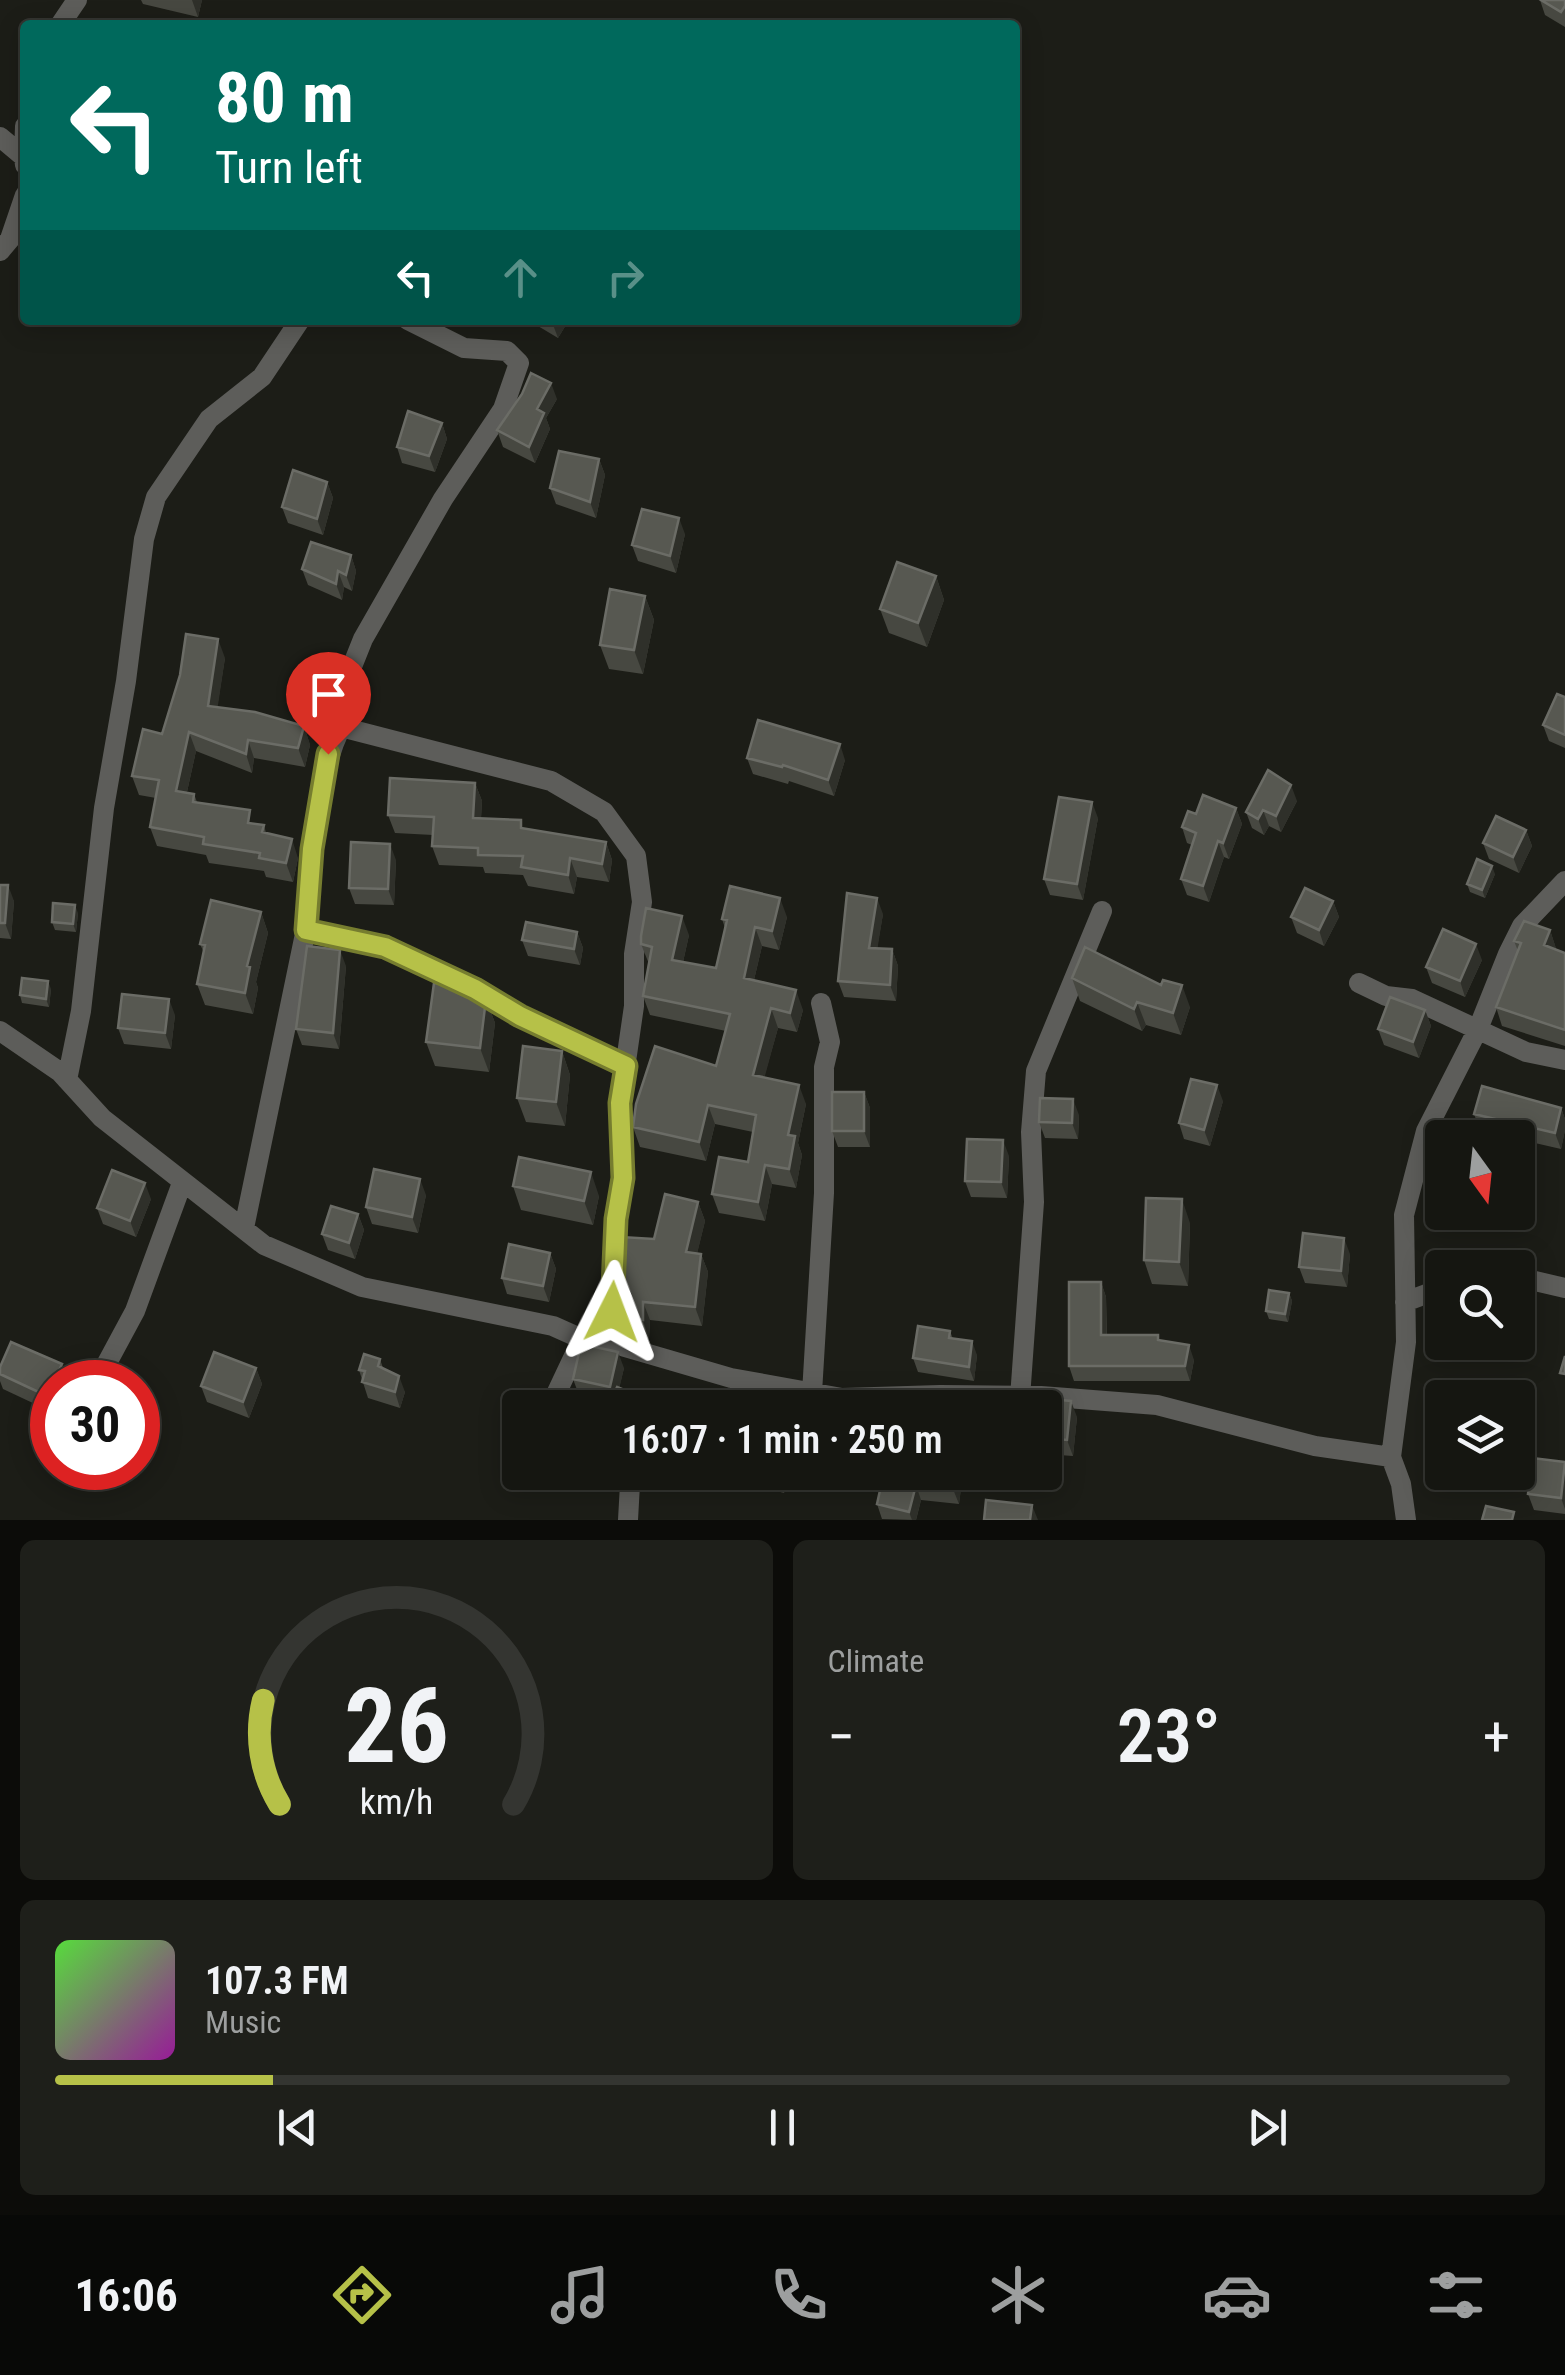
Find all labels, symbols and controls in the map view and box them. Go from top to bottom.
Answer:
text: 80 m [215,57,354,139]
icon: left [50,60,180,190]
text: Turn left [215,141,363,194]
icon: left [388,250,443,305]
icon: ahead [493,250,548,305]
icon: right [598,250,653,305]
pin [286,652,371,755]
icon: arrive [301,667,356,722]
north arrow [1425,1120,1535,1230]
map controls [1425,1120,1535,1490]
button: search [1425,1250,1535,1360]
position arrow [560,1260,664,1364]
speed limit sign: 30 [30,1360,160,1490]
button: layers [1425,1380,1535,1490]
text: 16:07 · 1 min · 250 m [622,1418,942,1462]
text: Climate [828,1642,924,1680]
text: 26 [344,1666,449,1787]
text: 23° [1117,1692,1221,1780]
text: − [828,1705,855,1769]
text: + [1483,1705,1510,1769]
text: km/h [359,1781,433,1823]
text: 107.3 FM [205,1959,349,2003]
text: Music [205,2003,281,2041]
icon: previous [270,2100,325,2155]
icon: pause [755,2100,810,2155]
icon: next [1240,2100,1295,2155]
icon: directions [327,2260,397,2330]
icon: music [545,2260,615,2330]
icon: phone [764,2260,834,2330]
icon: climate [983,2260,1053,2330]
icon: car [1202,2260,1272,2330]
icon: filters [1421,2260,1491,2330]
text: 16:06 [74,2269,178,2322]

